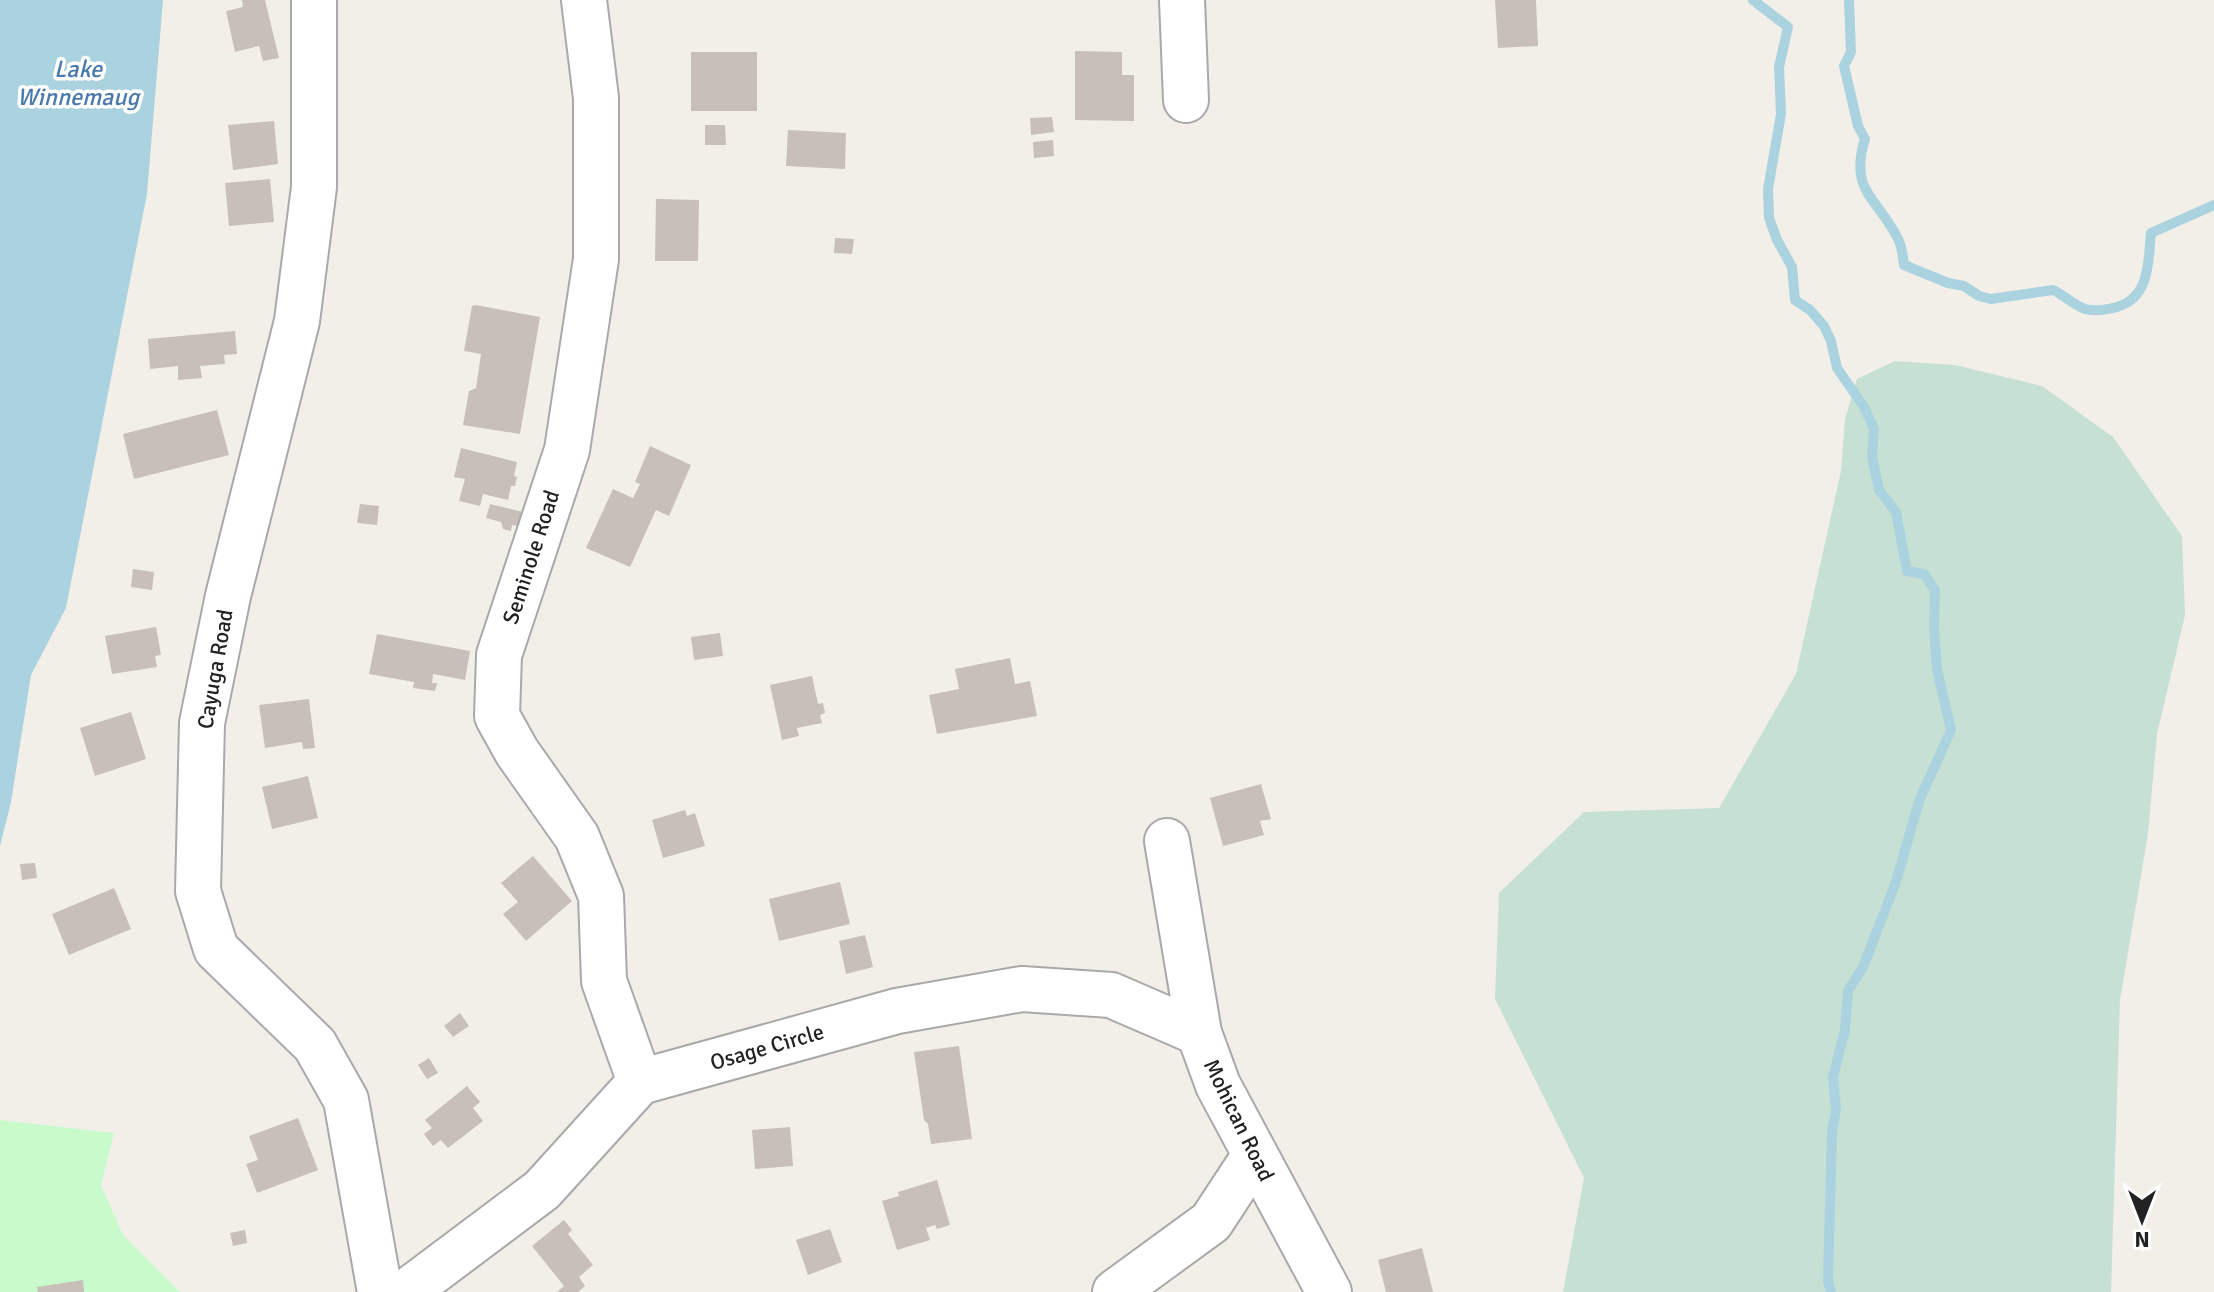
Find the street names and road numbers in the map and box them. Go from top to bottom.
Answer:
street label: Seminole Road [497,487,565,627]
street label: Cayuga Road [191,607,239,731]
street label: Osage Circle [707,1018,827,1076]
street label: Mohican Road [1198,1054,1280,1186]

